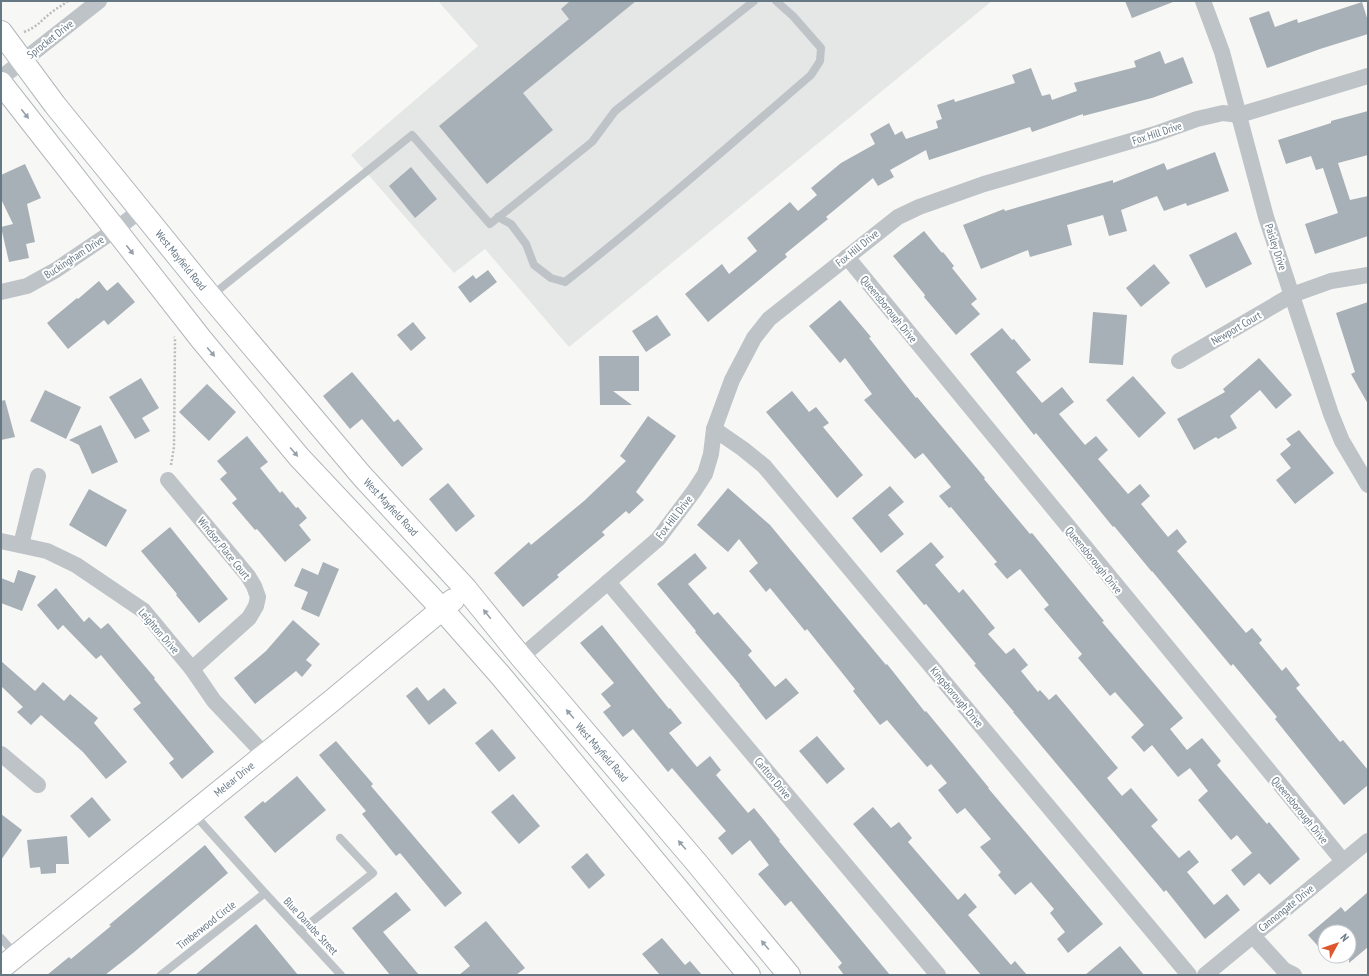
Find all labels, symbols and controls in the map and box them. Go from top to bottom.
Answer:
street label: Sprocket Drive [24,16,76,62]
one-way arrow [21,109,29,119]
street label: Fox Hill Drive [1130,118,1184,148]
street label: Paisley Drive [1262,222,1290,273]
street label: Fox Hill Drive [833,226,882,270]
street label: West Mayfield Road [152,227,210,293]
street label: Buckingham Drive [41,232,107,282]
one-way arrow [126,244,135,255]
street label: Queensborough Drive [858,273,921,346]
street label: Newport Court [1208,308,1264,348]
one-way arrow [207,346,216,357]
one-way arrow [290,446,299,457]
street label: West Mayfield Road [361,475,421,539]
street label: Fox Hill Drive [653,492,696,542]
street label: Windsor Place Court [195,514,253,582]
street label: Queensborough Drive [1063,524,1126,597]
street label: Leighton Drive [136,605,183,657]
one-way arrow [482,609,491,620]
street label: Kingsborough Drive [928,664,987,731]
one-way arrow [565,709,574,719]
street label: West Mayfield Road [572,720,632,785]
street label: Carlton Drive [752,754,795,802]
street label: Melear Drive [211,758,258,800]
street label: Queensborough Drive [1269,774,1332,847]
one-way arrow [677,840,686,850]
street label: Cannongate Drive [1255,881,1317,935]
street label: Blue Danube Street [281,894,341,958]
street label: Timberwood Circle [174,897,239,952]
north arrow [1317,924,1357,964]
text: N [1337,931,1352,944]
one-way arrow [760,940,769,950]

